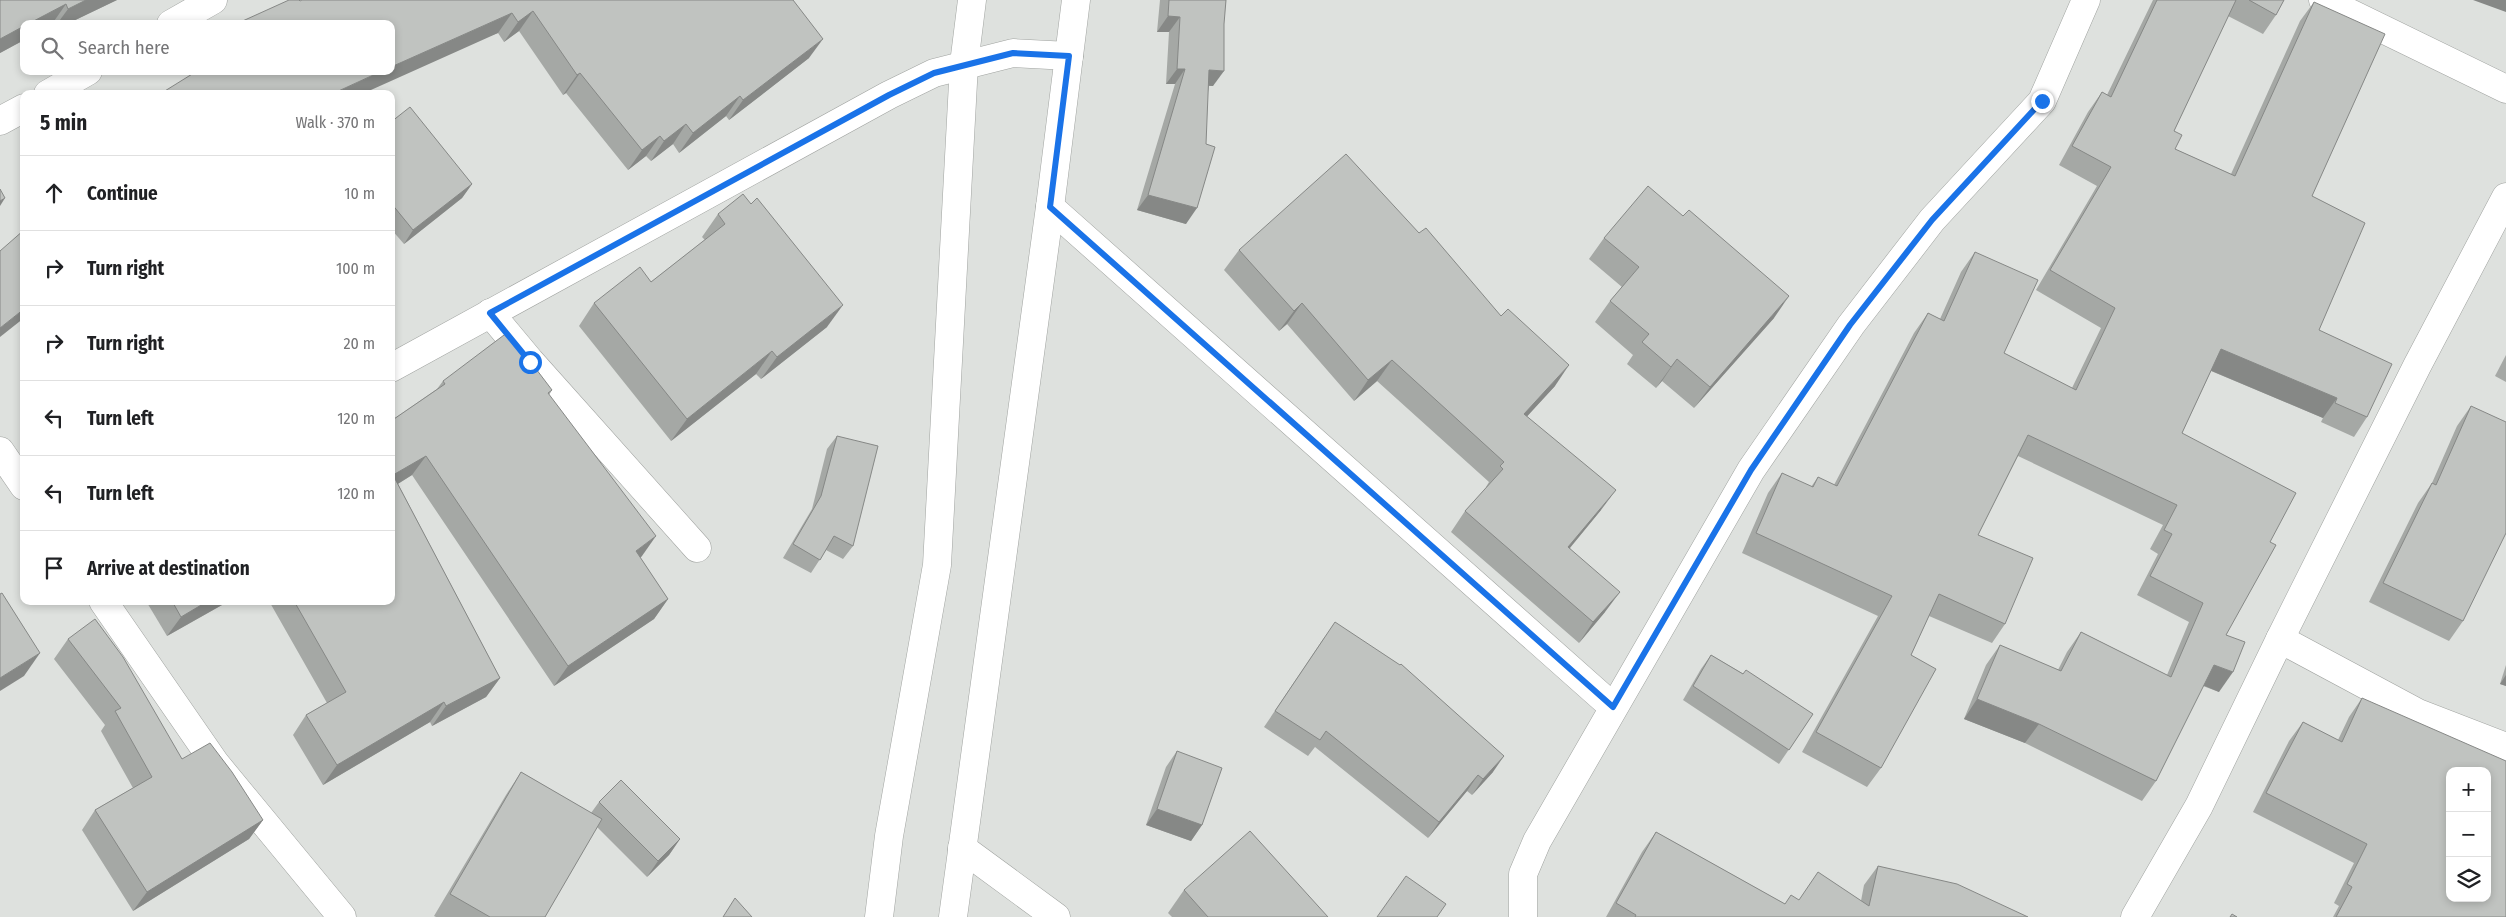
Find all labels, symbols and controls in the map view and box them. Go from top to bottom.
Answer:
search box [20,20,395,75]
icon: search [38,34,66,62]
text: Search here [78,36,170,59]
route end [2031,90,2054,113]
text: 5 min [40,110,87,136]
text: Walk · 370 m [295,113,375,132]
icon: ahead [40,179,68,207]
text: Continue [87,182,158,205]
text: 10 m [344,184,375,203]
icon: right [40,254,68,282]
text: Turn right [87,257,164,280]
text: 100 m [336,259,375,278]
icon: right [40,329,68,357]
text: Turn right [87,332,164,355]
text: 20 m [344,334,375,353]
route start [519,351,542,374]
icon: left [40,404,68,432]
text: Turn left [87,407,154,430]
text: 120 m [337,409,375,428]
icon: left [40,479,68,507]
text: Turn left [87,482,154,505]
text: 120 m [337,484,375,503]
icon: arrive [40,554,68,582]
text: Arrive at destination [87,557,250,580]
map controls [2446,767,2491,902]
button: + [2446,767,2491,812]
button: − [2446,812,2491,857]
button: layers [2446,857,2491,902]

